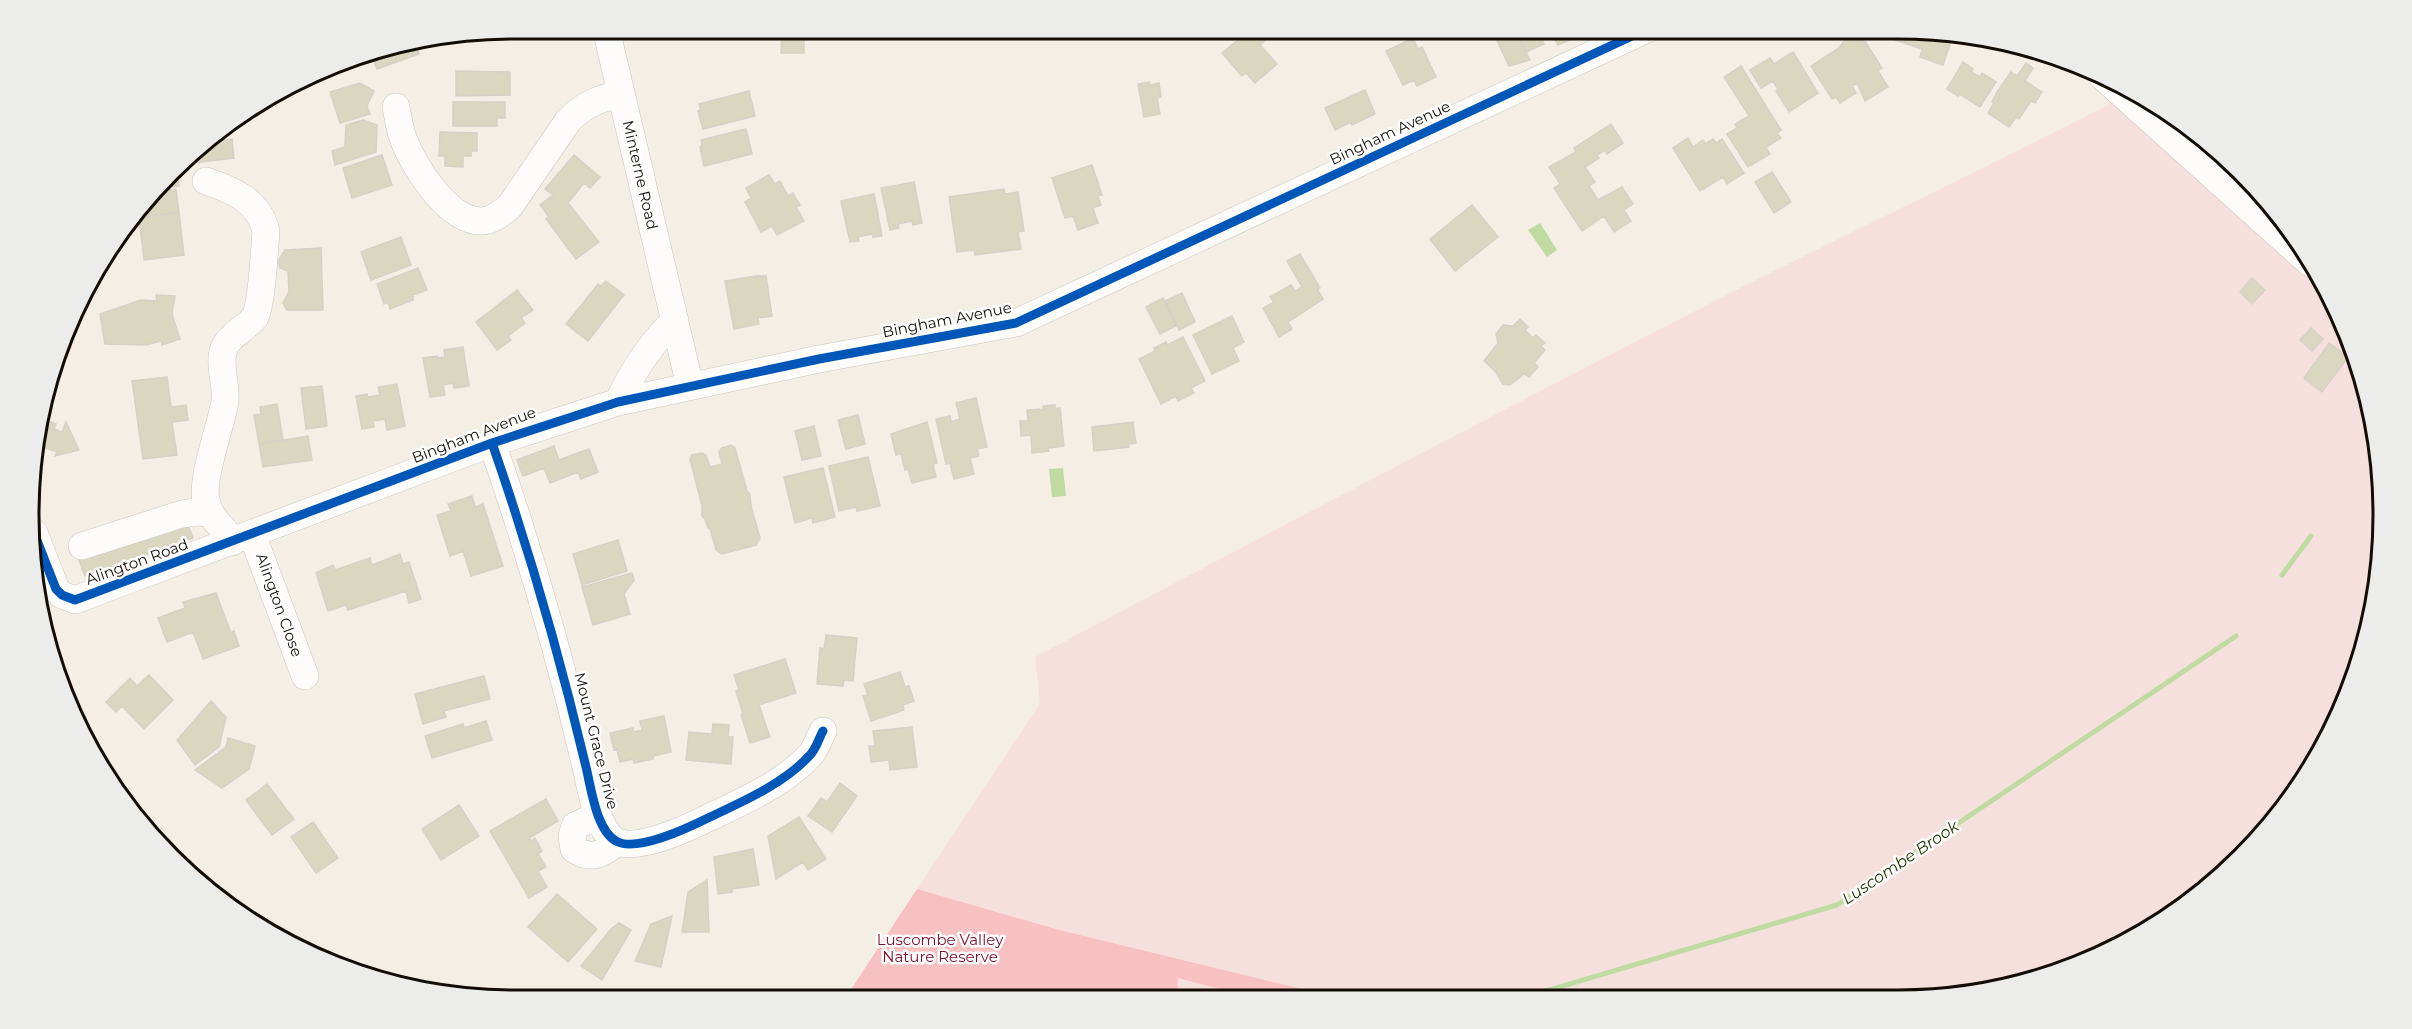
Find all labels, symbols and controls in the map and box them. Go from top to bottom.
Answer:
street label: Bingham Avenue [1326,96,1453,169]
street label: Minterne Road [619,118,662,231]
street label: Bingham Avenue [881,298,1013,341]
street label: Bingham Avenue [409,402,538,467]
street label: Alington Road [83,534,191,589]
street label: Alington Close [252,550,307,659]
street label: Mount Grace Drive [570,670,623,811]
water label: Luscombe Brook [1838,816,1963,908]
park label: Luscombe Valley Nature Reserve [877,930,1004,966]

